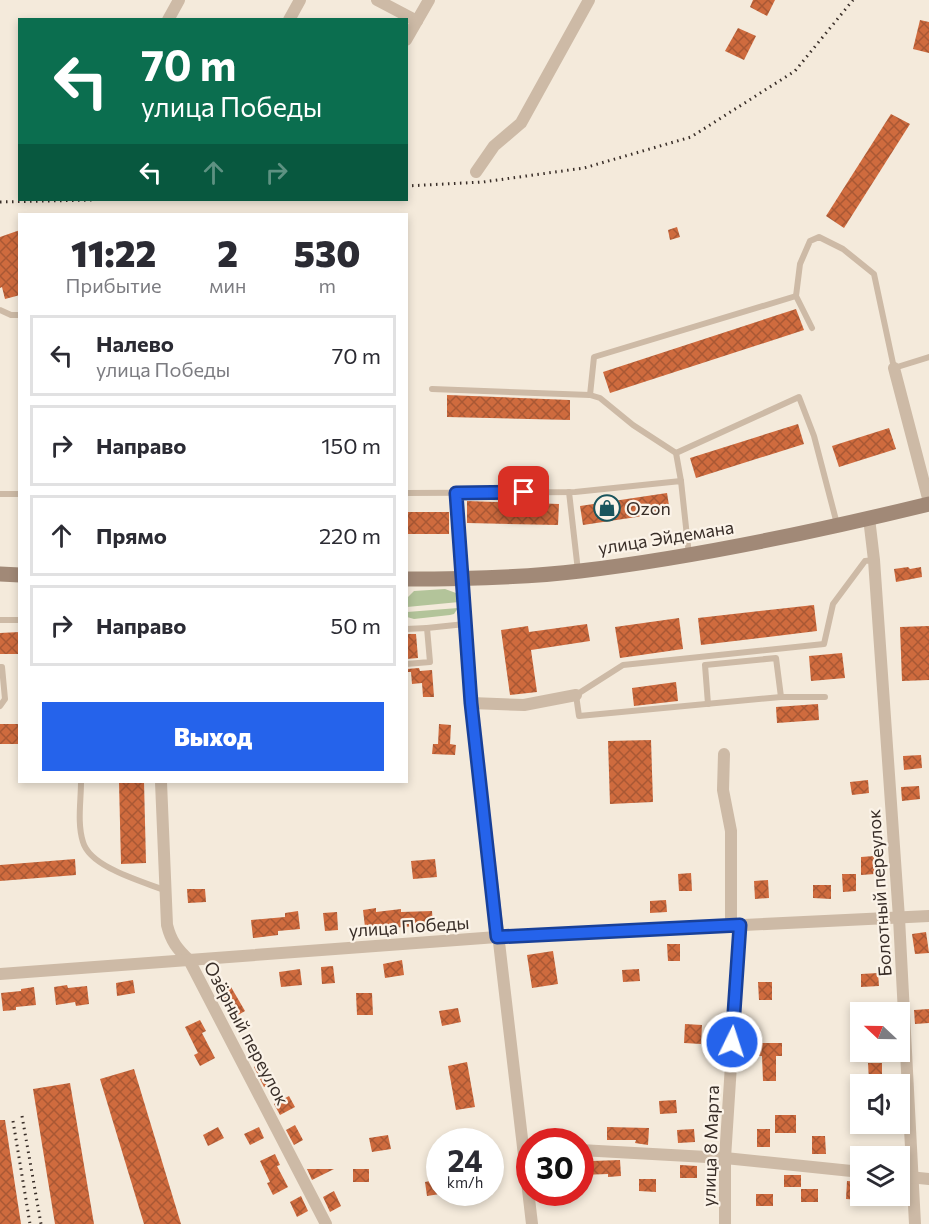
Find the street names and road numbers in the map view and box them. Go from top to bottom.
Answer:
street label: улица Эйдемана [597,515,735,559]
street label: Болотный переулок [862,808,896,977]
street label: улица Победы [348,911,470,941]
street label: Озёрный переулок [200,957,294,1109]
street label: улица 8 Марта [697,1085,723,1207]

